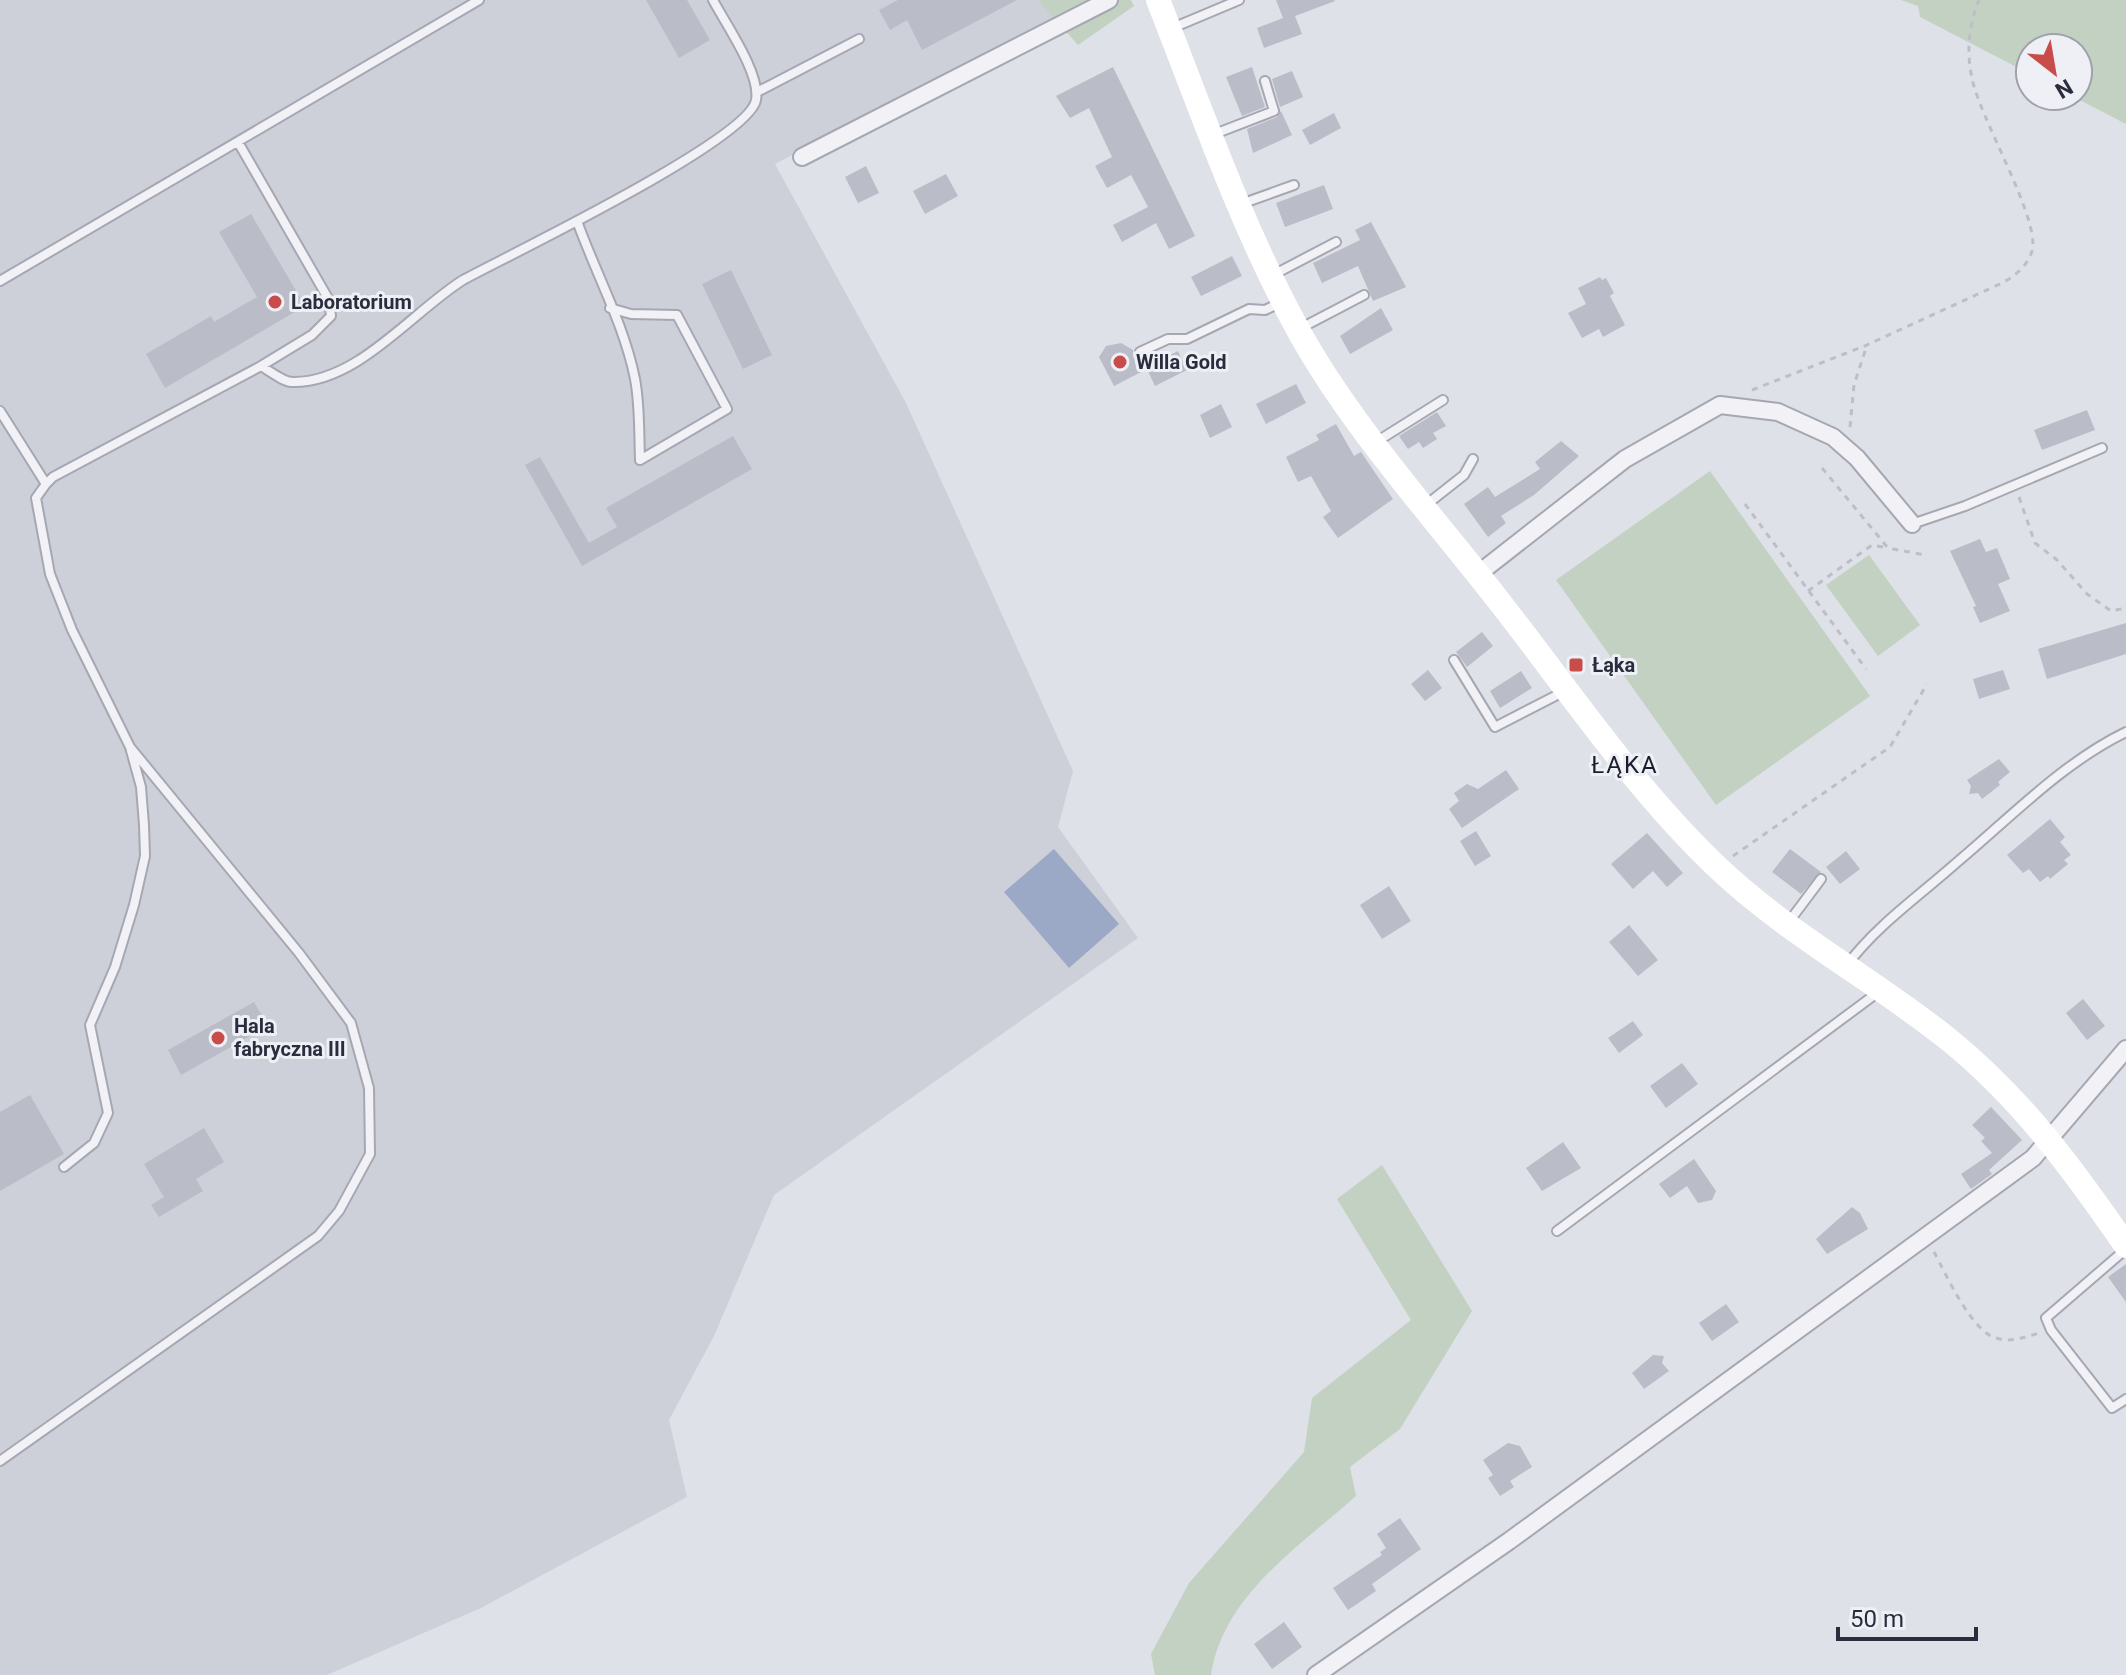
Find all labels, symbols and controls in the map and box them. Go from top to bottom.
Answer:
north arrow [2014,32,2094,112]
text: N [2051,74,2077,103]
place label: Laboratorium [291,290,412,314]
marker: Laboratorium [266,293,284,311]
place label: Willa Gold [1136,350,1227,374]
marker: Willa Gold [1111,353,1129,371]
place label: Łąka [1592,653,1636,677]
marker: Łąka [1567,656,1585,674]
district label: ŁĄKA [1591,751,1659,779]
place label: Hala fabryczna III [234,1014,346,1061]
marker: Hala fabryczna III [209,1029,227,1047]
scale bar [1838,1591,1976,1641]
text: 50 m [1850,1605,1904,1633]

